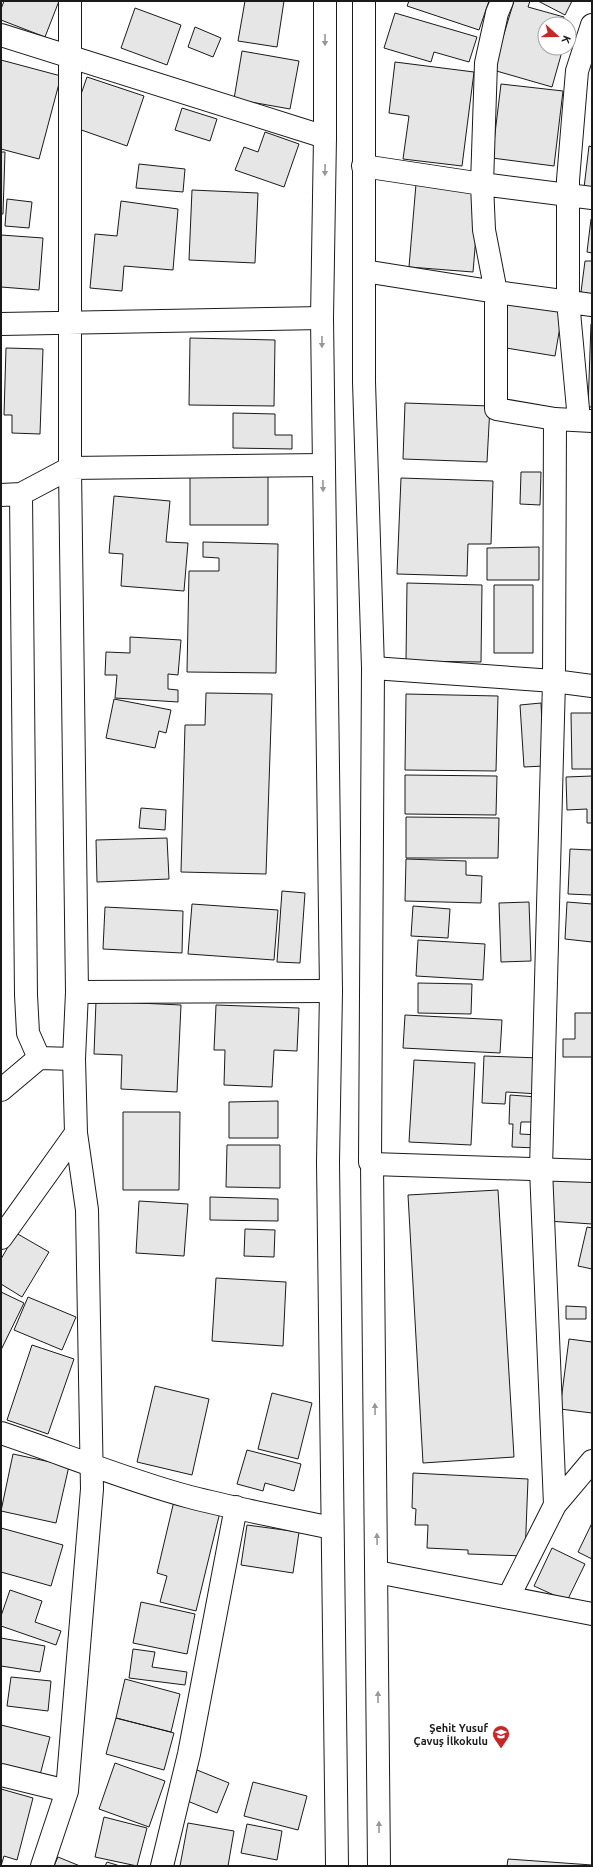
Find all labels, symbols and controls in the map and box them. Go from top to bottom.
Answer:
north arrow [537,16,577,56]
one-way arrow [322,34,328,47]
text: K [559,34,573,46]
one-way arrow [321,164,328,176]
one-way arrow [319,336,325,349]
one-way arrow [320,480,326,493]
one-way arrow [372,1402,378,1415]
one-way arrow [374,1532,380,1545]
one-way arrow [375,1690,381,1703]
place label: Şehit Yusuf Çavuş İlkokulu [414,1722,488,1747]
school or university icon: Şehit Yusuf Çavuş İlkokulu [491,1724,511,1749]
one-way arrow [376,1820,382,1833]

